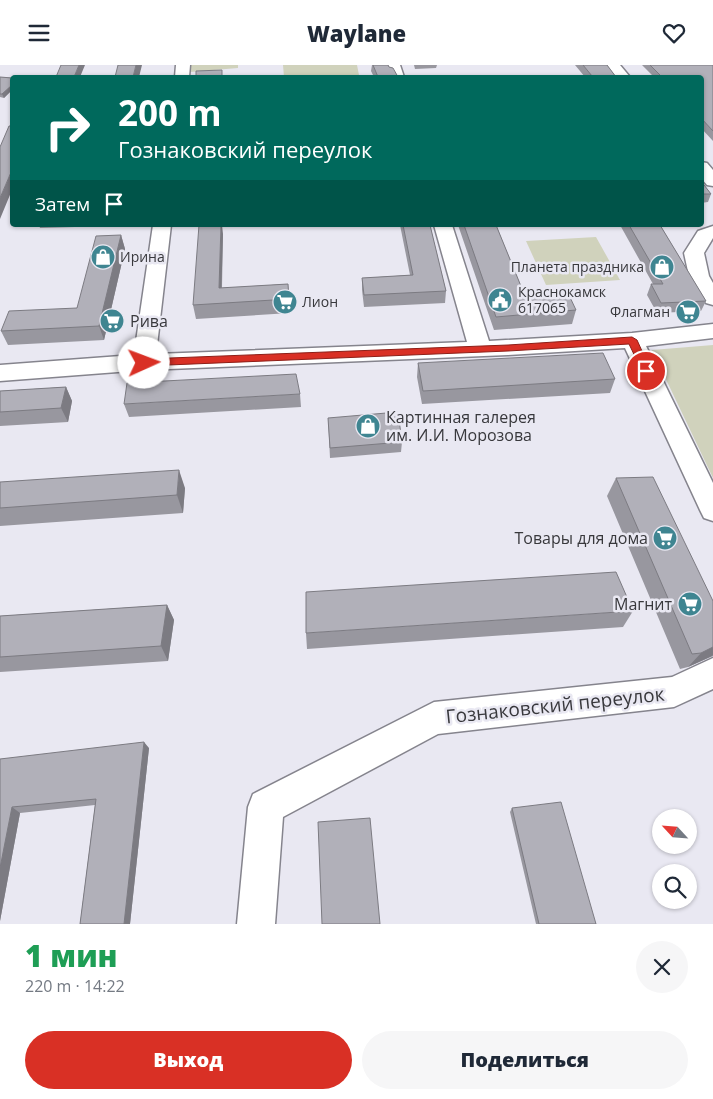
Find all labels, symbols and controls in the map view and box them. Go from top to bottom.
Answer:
text: Waylane [307,18,406,48]
icon: menu [25,19,53,47]
icon: heart [660,19,688,47]
text: 200 m [118,89,222,136]
icon: right [35,95,100,160]
text: Гознаковский переулок [118,134,372,164]
icon: arrive [100,190,128,218]
text: Затем [35,191,90,217]
shop icon: Ирина [90,244,116,270]
place label: Ирина [120,247,165,266]
shop icon: Планета праздника [649,254,675,280]
place label: Планета праздника [511,257,644,276]
place label: Краснокамск 617065 [518,282,607,317]
public building icon: Краснокамск 617065 [487,287,513,313]
supermarket icon: Лион [272,289,298,315]
place label: Лион [302,292,338,311]
supermarket icon: Флагман [675,299,701,325]
place label: Флагман [610,302,670,321]
supermarket icon: Рива [99,308,125,334]
place label: Рива [130,310,168,332]
position arrow [117,336,169,388]
pin [625,350,667,392]
icon: arrive [632,357,660,385]
place label: Картинная галерея им. И.И. Морозова [386,406,536,446]
shop icon: Картинная галерея им. И.И. Морозова [355,413,381,439]
supermarket icon: Товары для дома [652,525,678,551]
place label: Товары для дома [514,527,648,549]
supermarket icon: Магнит [677,591,703,617]
place label: Магнит [614,593,672,615]
street label: Гознаковский переулок [444,681,666,729]
north arrow [652,809,698,854]
map controls [652,809,697,909]
button: search [652,864,697,909]
text: 1 мин [25,935,118,976]
button: close [636,941,688,993]
text: 220 m · 14:22 [25,975,125,997]
button: Выход [25,1031,352,1089]
button: Поделиться [362,1031,688,1089]

